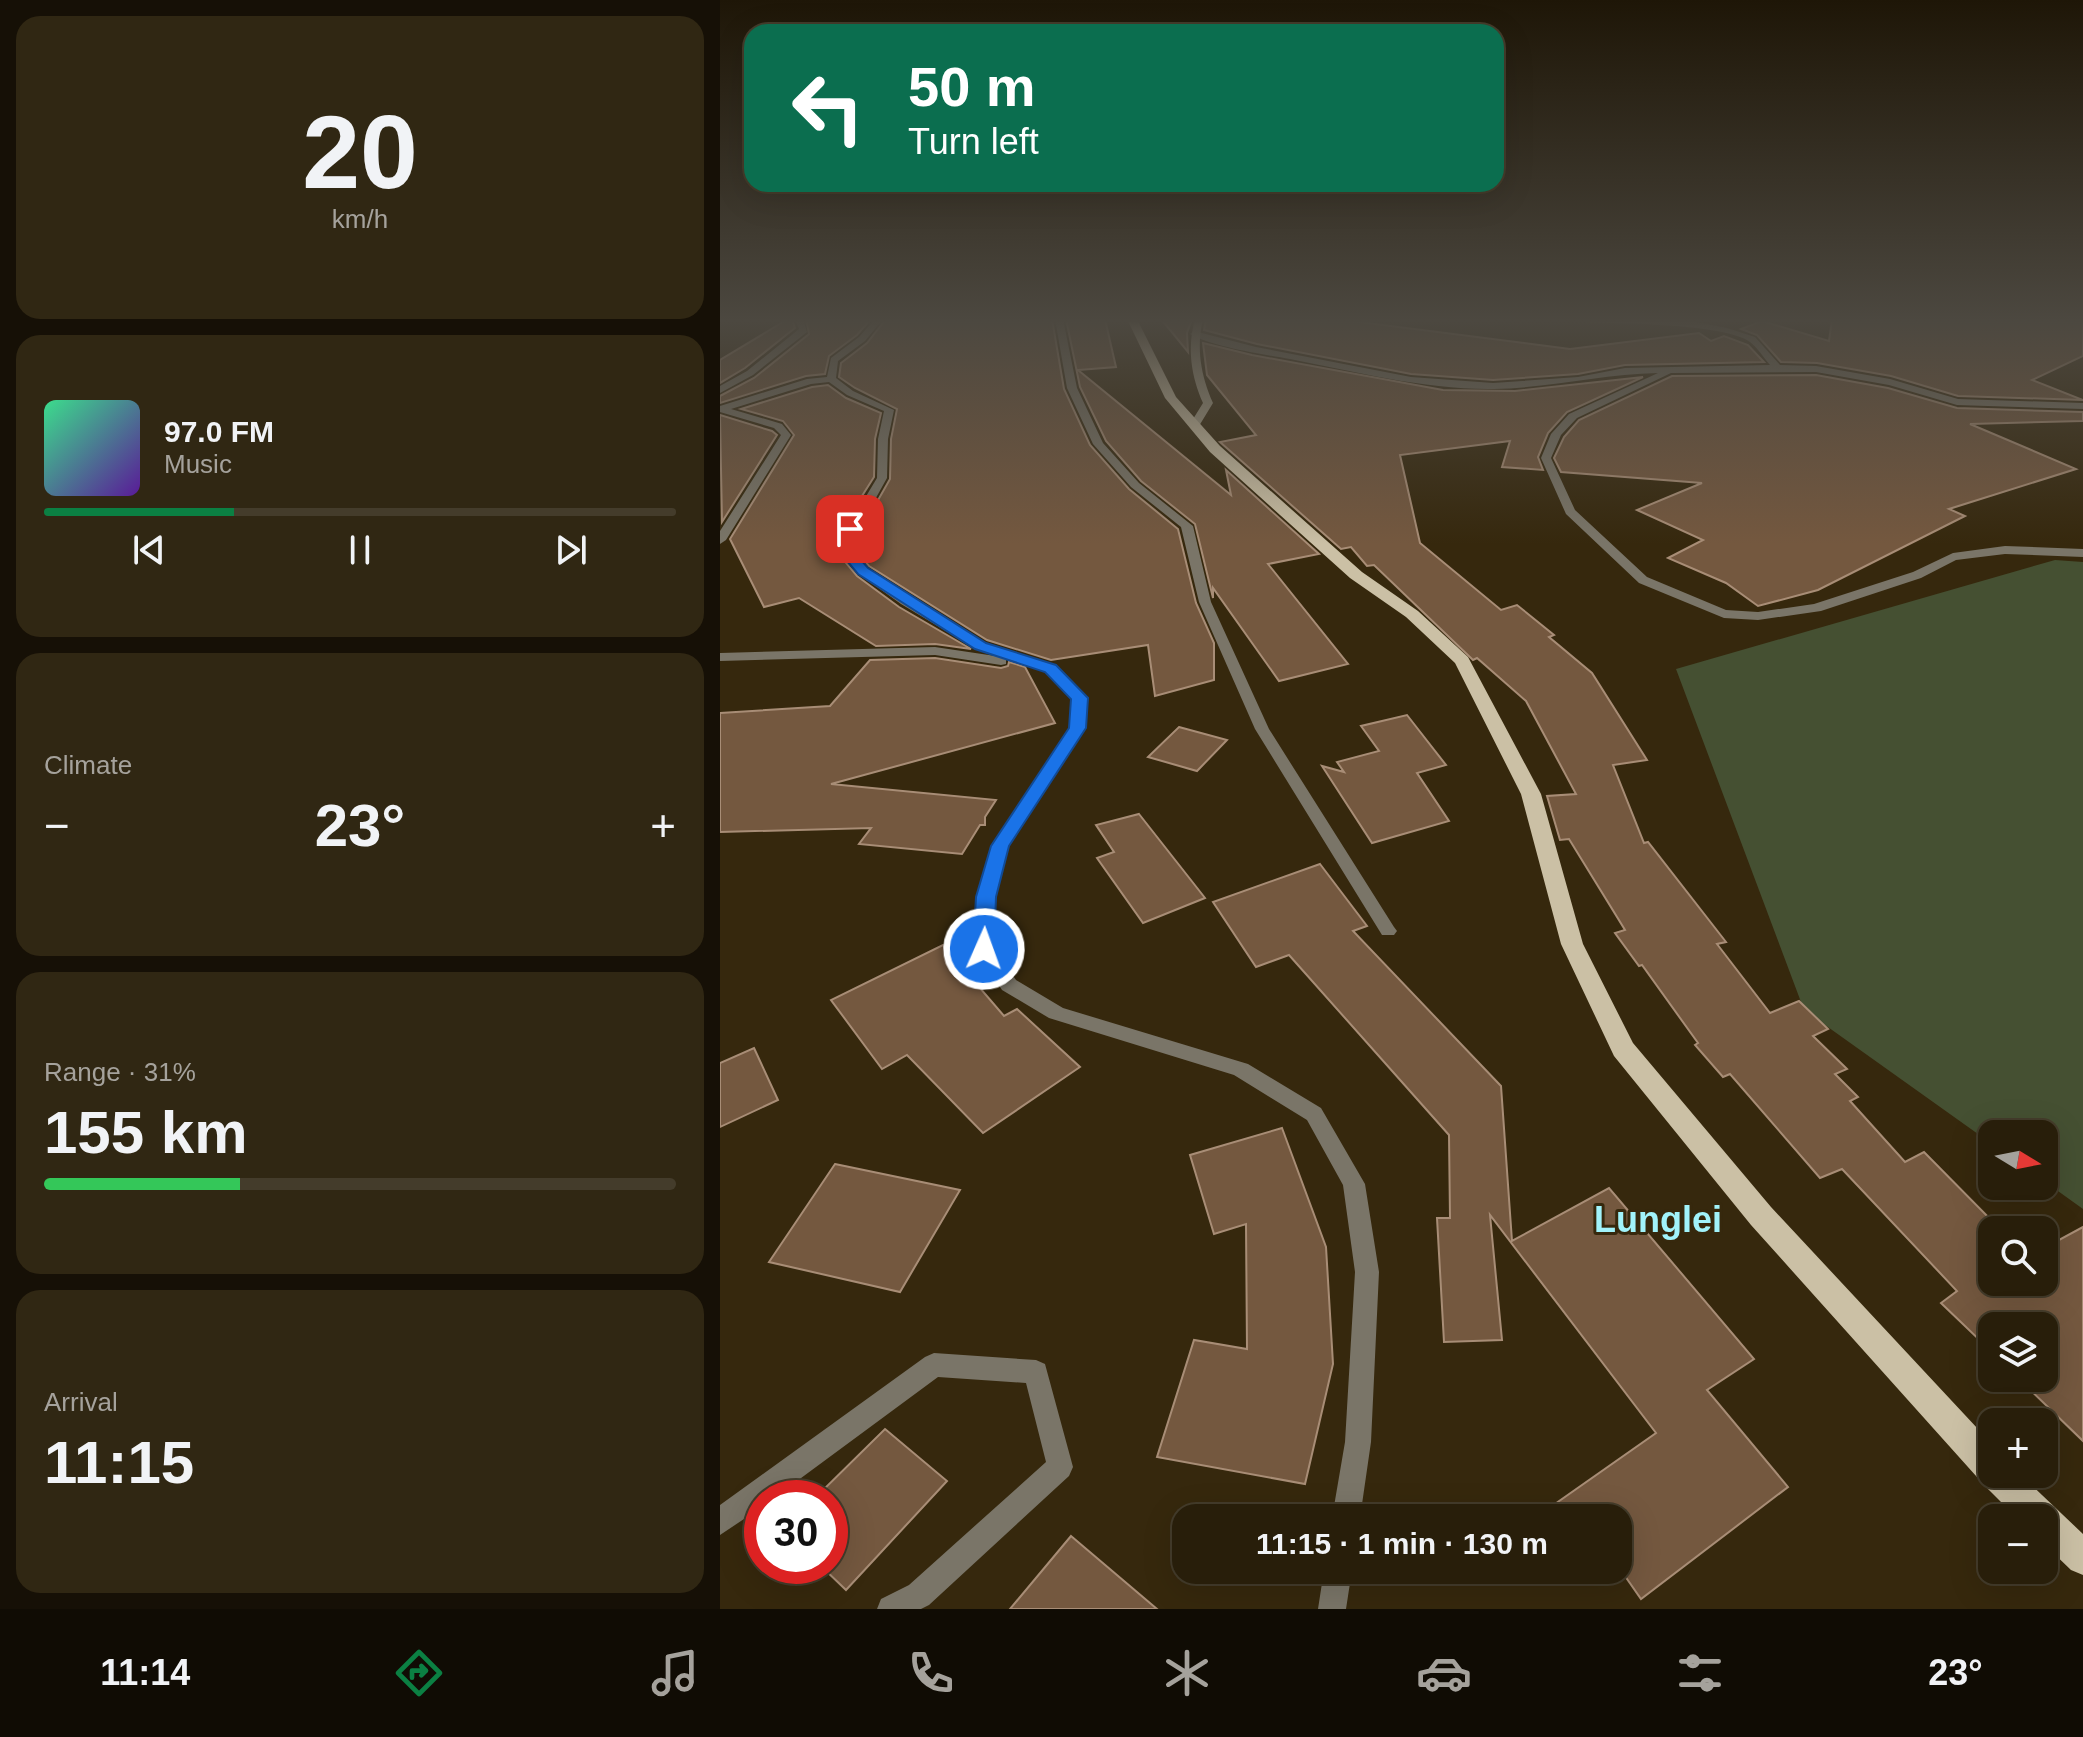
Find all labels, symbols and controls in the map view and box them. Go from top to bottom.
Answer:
text: 50 m [908,55,1036,118]
icon: left [776,56,880,160]
text: 20 [302,94,418,210]
text: Turn left [908,121,1039,162]
text: km/h [332,204,388,234]
text: 97.0 FM [164,415,274,448]
text: Music [164,449,232,479]
pin [816,495,884,563]
icon: arrive [828,507,872,551]
icon: previous [127,528,171,572]
icon: pause [338,528,382,572]
icon: next [549,528,593,572]
text: Climate [44,750,132,780]
text: 23° [315,792,405,859]
text: − [44,801,70,850]
text: + [650,801,676,850]
position arrow [942,907,1026,991]
text: Range · 31% [44,1057,196,1087]
text: 155 km [44,1099,248,1166]
north arrow [1978,1120,2058,1200]
map controls [1978,1120,2058,1584]
district label: Lunglei [1594,1199,1722,1240]
button: search [1978,1216,2058,1296]
button: layers [1978,1312,2058,1392]
text: Arrival [44,1387,118,1417]
button: + [1978,1408,2058,1488]
text: 11:15 [44,1429,194,1496]
speed limit sign: 30 [744,1480,848,1584]
button: − [1978,1504,2058,1584]
text: 11:15 · 1 min · 130 m [1256,1527,1548,1560]
icon: directions [391,1645,447,1701]
icon: music [647,1645,703,1701]
icon: phone [903,1645,959,1701]
icon: climate [1159,1645,1215,1701]
icon: car [1416,1645,1472,1701]
icon: filters [1672,1645,1728,1701]
text: 11:14 [100,1652,190,1693]
text: 23° [1928,1652,1983,1693]

